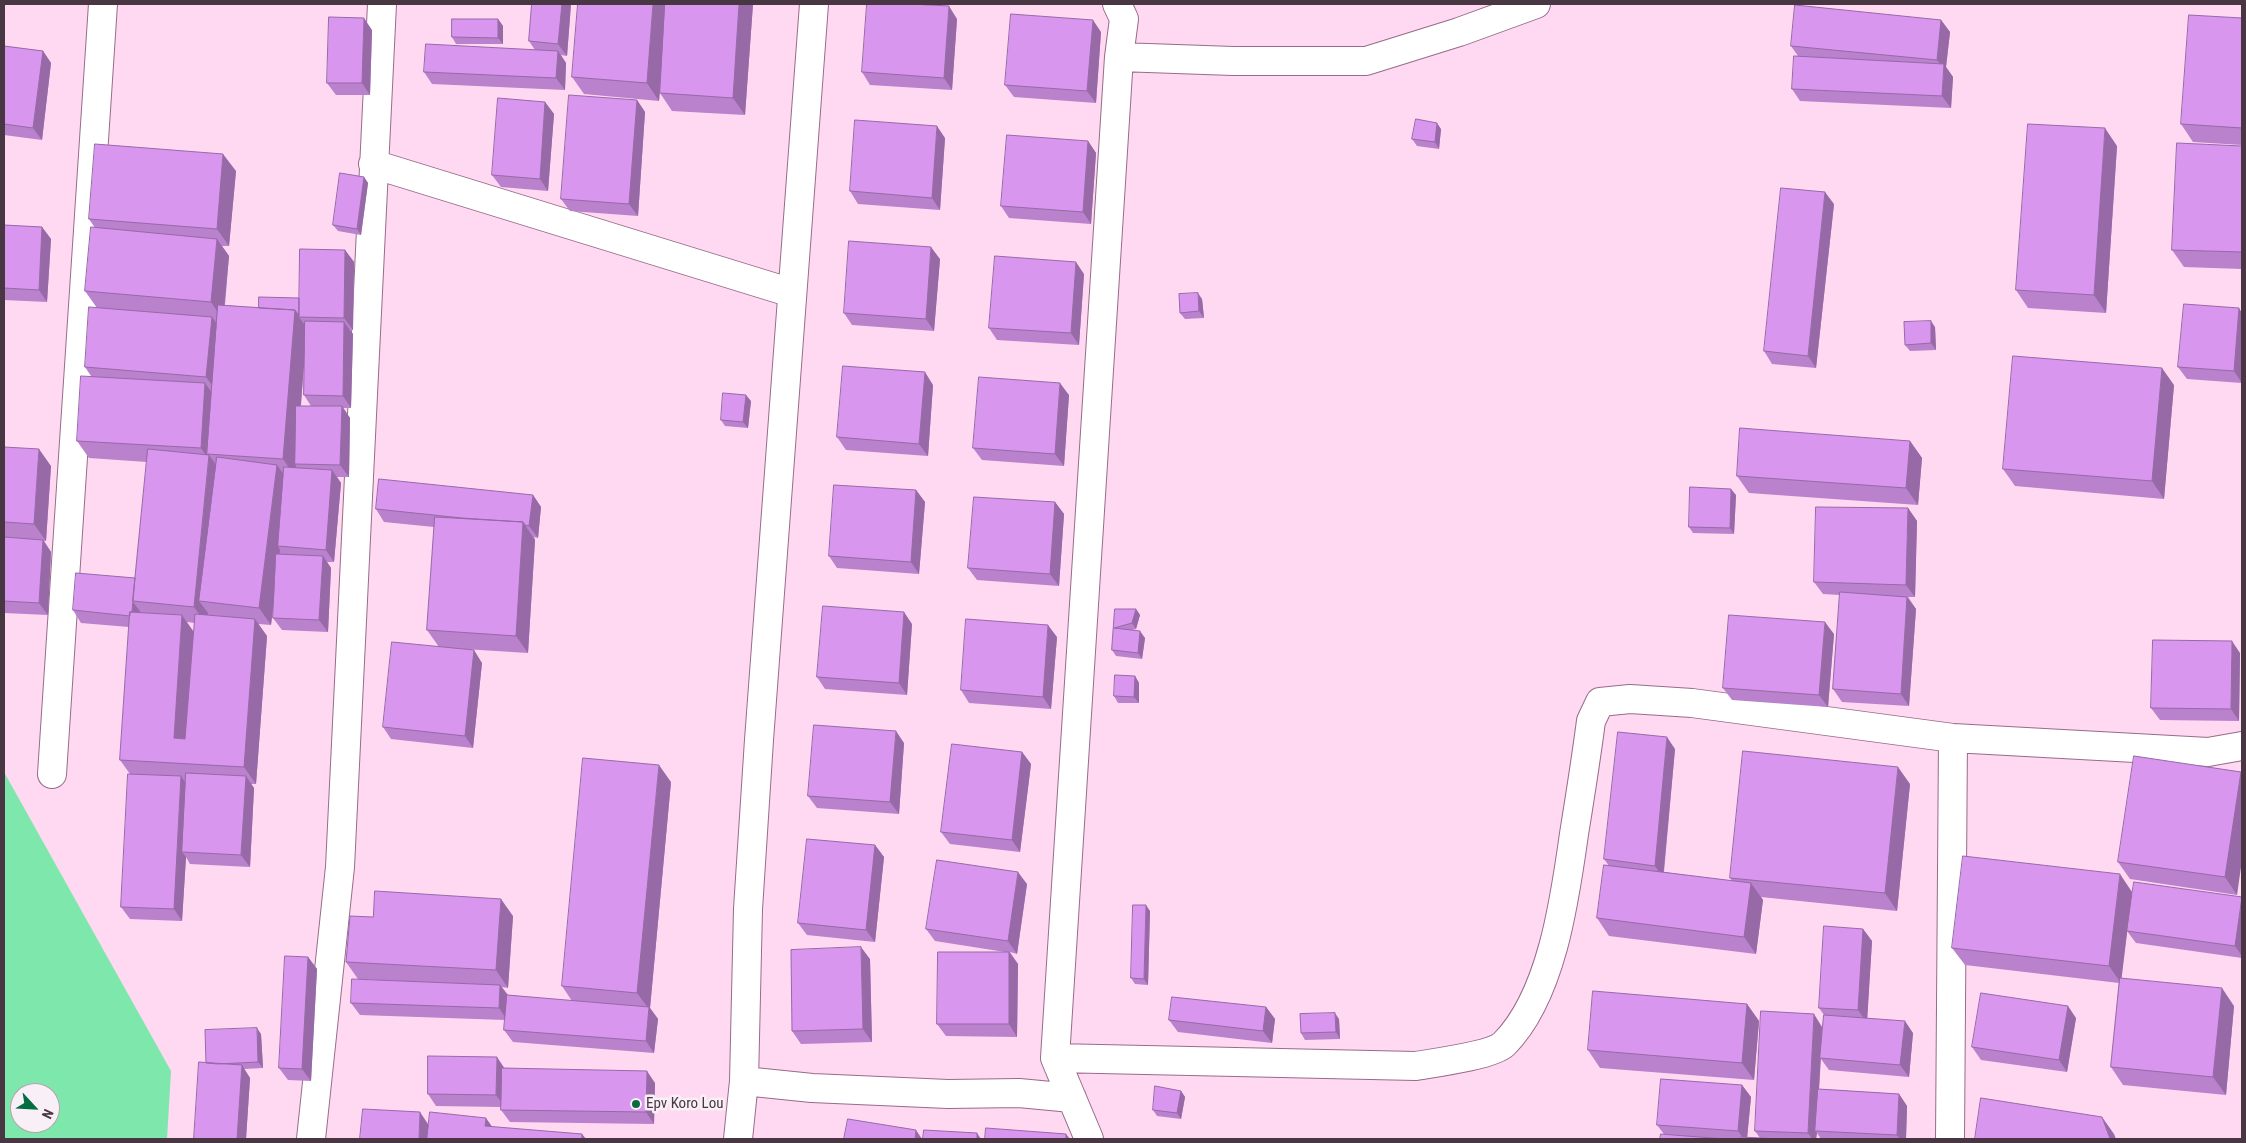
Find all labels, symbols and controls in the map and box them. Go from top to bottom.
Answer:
north arrow [10,1083,60,1133]
place label: Epv Koro Lou [646,1095,723,1113]
marker: Epv Koro Lou [630,1098,642,1110]
text: N [39,1107,57,1121]

